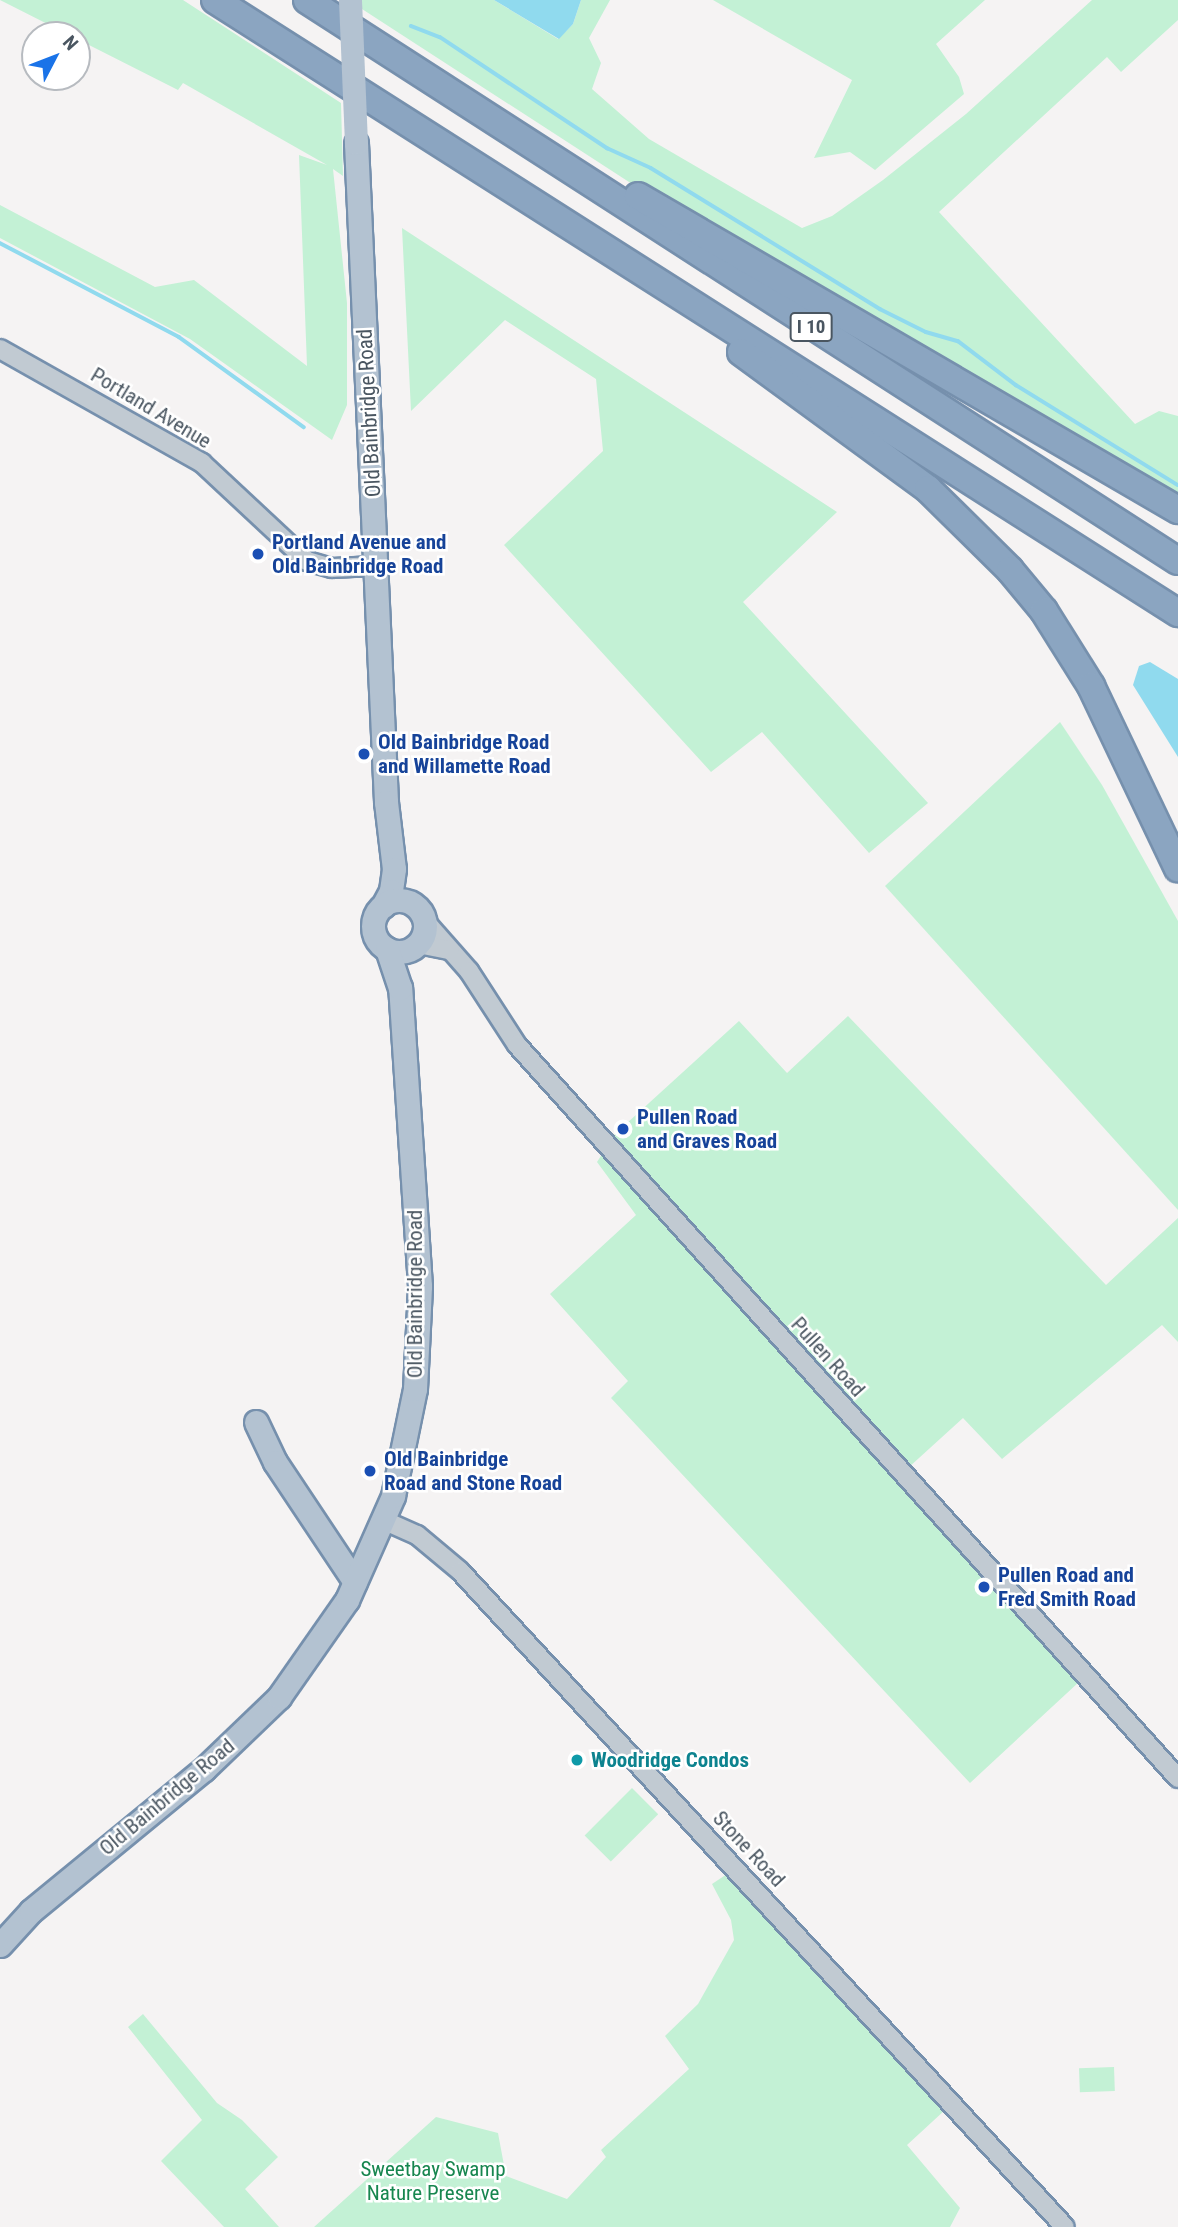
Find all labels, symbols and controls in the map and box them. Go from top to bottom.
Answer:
north arrow [21,21,91,91]
text: N [58,31,83,55]
road number: I 10 [788,312,834,342]
street label: Old Bainbridge Road [352,328,386,498]
street label: Portland Avenue [86,362,216,454]
place label: Portland Avenue and Old Bainbridge Road [272,529,446,579]
marker: Portland Avenue and Old Bainbridge Road [250,546,266,562]
place label: Old Bainbridge Road and Willamette Road [378,729,551,779]
marker: Old Bainbridge Road and Willamette Road [356,746,372,762]
place label: Pullen Road and Graves Road [637,1104,777,1154]
marker: Pullen Road and Graves Road [615,1121,631,1137]
street label: Old Bainbridge Road [402,1210,428,1378]
street label: Pullen Road [786,1312,870,1402]
place label: Old Bainbridge Road and Stone Road [384,1446,562,1496]
marker: Old Bainbridge Road and Stone Road [362,1463,378,1479]
place label: Pullen Road and Fred Smith Road [998,1562,1136,1612]
marker: Pullen Road and Fred Smith Road [976,1579,992,1595]
street label: Old Bainbridge Road [94,1733,240,1861]
place label: Woodridge Condos [591,1747,749,1773]
marker: Woodridge Condos [569,1752,585,1768]
street label: Stone Road [708,1806,790,1892]
park label: Sweetbay Swamp Nature Preserve [360,2156,506,2206]

